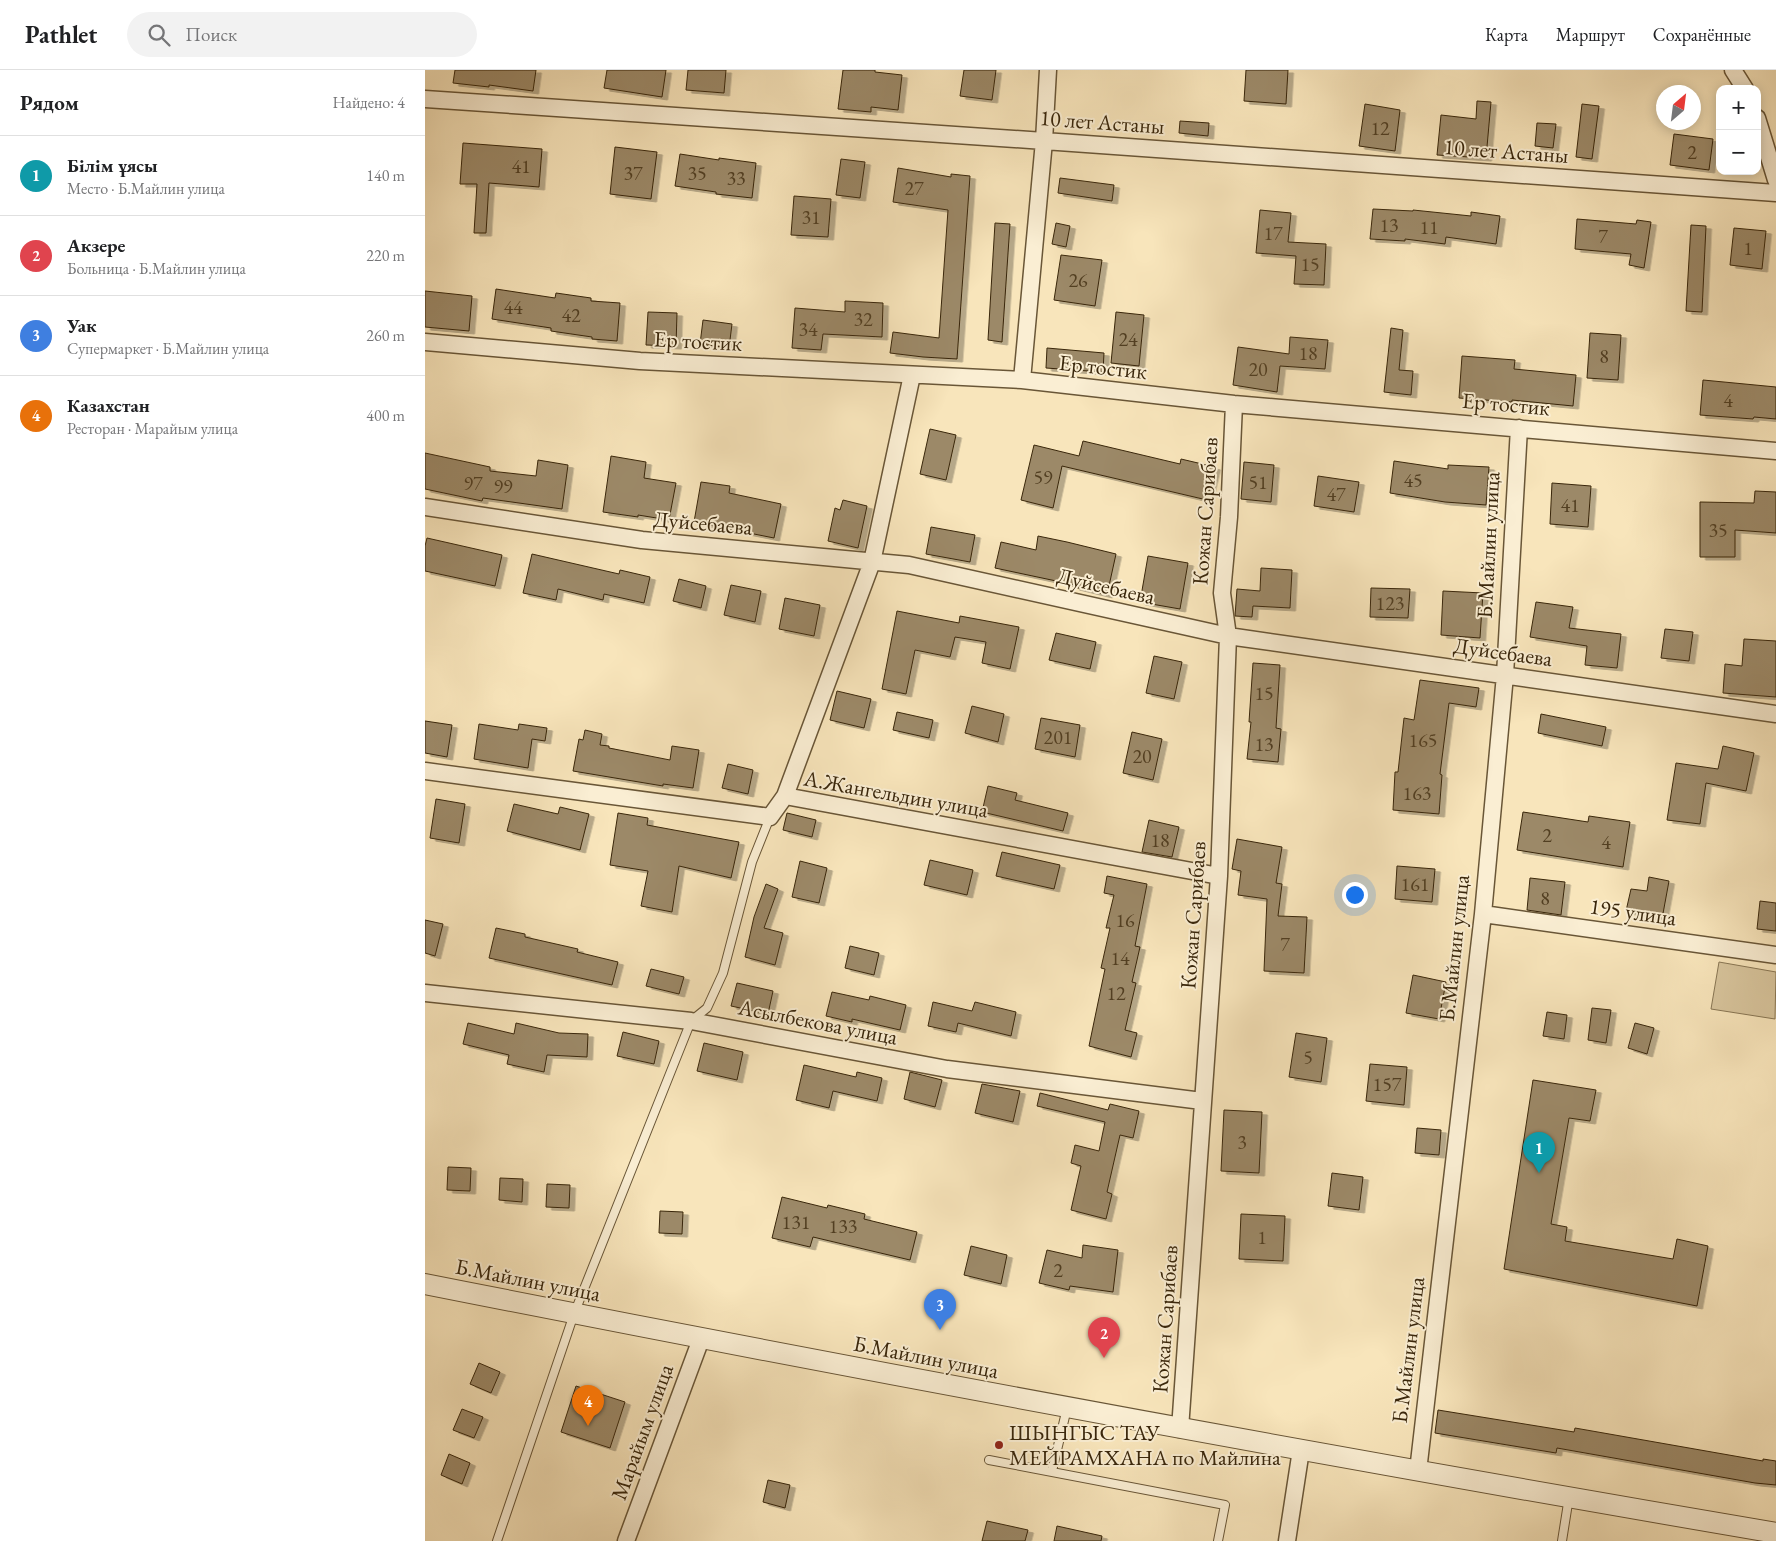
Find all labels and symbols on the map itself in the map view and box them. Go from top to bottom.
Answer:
north arrow [1656,85,1701,130]
street label: 10 лет Астаны [1039,103,1165,141]
house number: 12 [1370,115,1390,141]
street label: 10 лет Астаны [1443,132,1569,170]
house number: 2 [1687,139,1697,165]
house number: 41 [511,153,531,179]
house number: 37 [623,160,643,186]
house number: 35 [687,160,707,186]
house number: 33 [726,165,746,191]
house number: 27 [904,175,924,201]
house number: 31 [801,204,821,230]
house number: 13 [1379,212,1399,238]
house number: 11 [1419,214,1439,240]
house number: 17 [1263,220,1283,246]
house number: 7 [1598,223,1608,249]
house number: 1 [1743,235,1753,261]
house number: 15 [1300,251,1320,277]
house number: 26 [1068,267,1088,293]
house number: 44 [503,294,523,320]
house number: 42 [561,302,581,328]
house number: 32 [853,306,873,332]
house number: 34 [798,316,818,342]
street label: Ер тостик [653,324,743,358]
house number: 24 [1118,326,1138,352]
house number: 18 [1298,340,1318,366]
house number: 8 [1599,343,1609,369]
street label: Ер тостик [1058,348,1149,386]
house number: 20 [1248,356,1268,382]
street label: Ер тостик [1461,386,1552,422]
house number: 4 [1723,387,1733,413]
street label: Кожан Сарибаев [1185,436,1225,586]
house number: 59 [1033,464,1053,490]
house number: 45 [1403,467,1423,493]
house number: 51 [1248,469,1268,495]
house number: 97 [463,470,483,496]
street label: Б.Майлин улица [1470,471,1506,619]
house number: 99 [493,473,513,499]
house number: 47 [1326,481,1346,507]
house number: 41 [1560,492,1580,518]
street label: Дуйсебаева [652,504,754,542]
house number: 35 [1708,517,1728,543]
street label: Дуйсебаева [1054,561,1158,611]
house number: 123 [1376,590,1404,616]
street label: Дуйсебаева [1452,631,1554,673]
house number: 15 [1254,680,1274,706]
house number: 201 [1044,724,1072,750]
house number: 165 [1409,727,1437,753]
house number: 13 [1254,731,1274,757]
house number: 20 [1132,743,1152,769]
street label: А.Жангельдин улица [801,763,991,825]
house number: 163 [1403,780,1431,806]
house number: 2 [1542,822,1552,848]
house number: 18 [1150,827,1170,853]
house number: 4 [1601,829,1611,855]
street label: Кожан Сарибаев [1173,840,1213,990]
house number: 161 [1401,871,1429,897]
street label: Б.Майлин улица [1432,873,1476,1023]
your location [1342,882,1368,908]
house number: 8 [1540,885,1550,911]
street label: 195 улица [1588,892,1679,932]
house number: 16 [1115,907,1135,933]
house number: 7 [1280,931,1290,957]
house number: 14 [1110,945,1130,971]
house number: 12 [1106,980,1126,1006]
street label: Асылбекова улица [735,992,900,1052]
house number: 5 [1303,1044,1313,1070]
house number: 157 [1373,1071,1402,1097]
house number: 3 [1237,1129,1247,1155]
pin: 1 [1523,1132,1555,1173]
house number: 131 [782,1209,810,1235]
house number: 133 [829,1213,857,1239]
house number: 1 [1257,1224,1267,1250]
street label: Кожан Сарибаев [1145,1244,1185,1394]
street label: Б.Майлин улица [453,1252,603,1308]
house number: 2 [1053,1257,1063,1283]
street label: Б.Майлин улица [1385,1275,1431,1425]
pin: 3 [924,1289,956,1330]
pin: 2 [1088,1317,1120,1358]
street label: Б.Майлин улица [851,1329,1001,1385]
street label: Марайым улица [604,1360,680,1504]
pin: 4 [572,1385,604,1426]
place label: ШЫНГЫС ТАУ МЕЙРАМХАНА по Майлина [1009,1418,1281,1472]
marker: ШЫНГЫС ТАУ МЕЙРАМХАНА по Майлина [993,1439,1005,1451]

